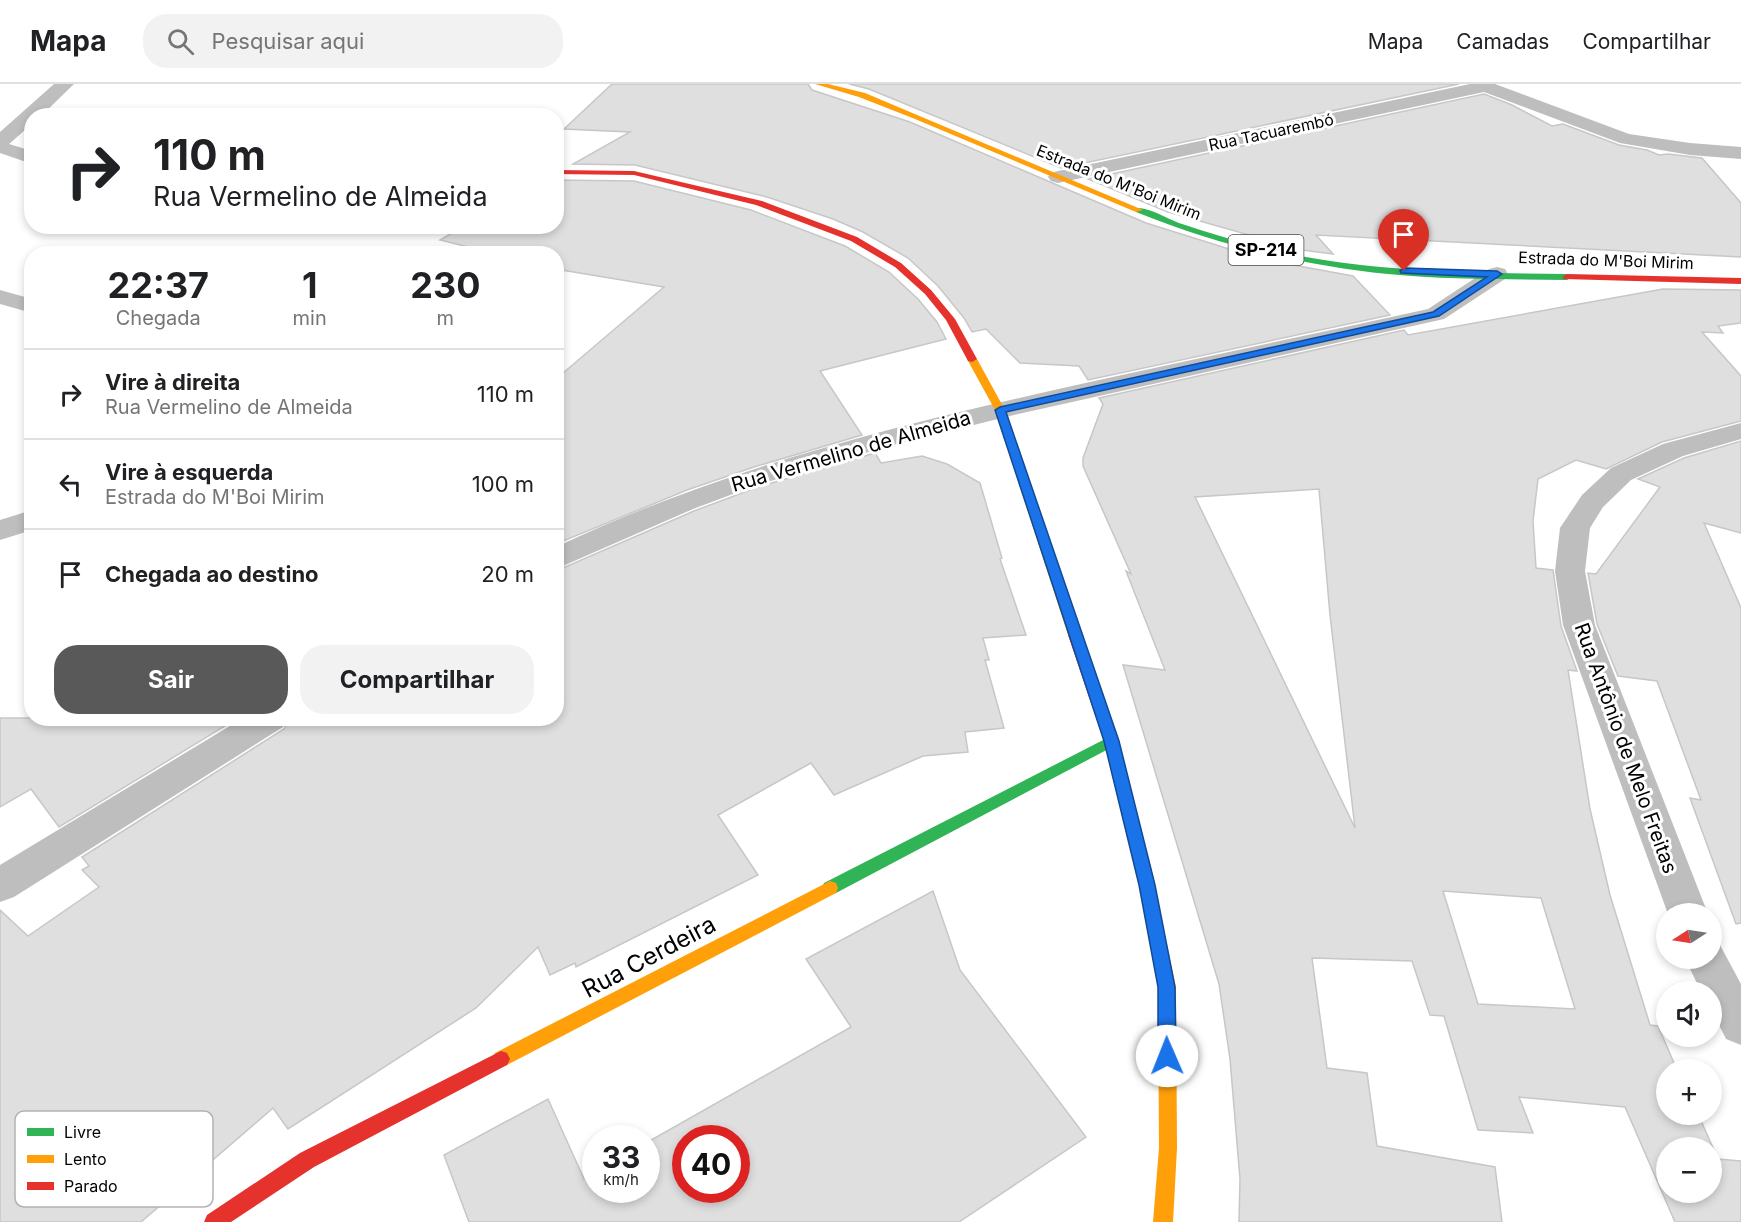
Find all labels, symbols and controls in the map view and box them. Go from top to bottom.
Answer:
search box [143,14,563,68]
text: Mapa [30,24,107,58]
icon: search [164,25,197,58]
text: Pesquisar aqui [212,28,364,54]
text: Mapa [1368,29,1423,54]
text: Camadas [1456,29,1549,54]
text: Compartilhar [1582,29,1711,54]
street label: Rua Tacuarembó [1207,109,1335,155]
text: 110 m [153,129,266,180]
icon: right [54,132,132,210]
street label: Estrada do M'Boi Mirim [1034,140,1204,224]
text: Rua Vermelino de Almeida [153,180,488,213]
pin [1378,209,1429,271]
icon: arrive [1387,218,1420,251]
road number: SP-214 [1228,235,1304,265]
street label: Estrada do M'Boi Mirim [1518,247,1694,273]
text: 22:37 [108,263,209,307]
text: 1 [302,263,317,307]
text: 230 [410,263,480,307]
text: Chegada [116,306,201,330]
text: min [293,306,327,330]
text: m [437,306,454,330]
text: Vire à direita [105,369,240,395]
icon: right [54,378,87,411]
text: 110 m [477,381,534,407]
text: Rua Vermelino de Almeida [105,395,353,419]
street label: Rua Vermelino de Almeida [729,405,973,497]
text: Vire à esquerda [105,459,273,485]
icon: left [54,468,87,501]
text: 100 m [472,471,534,497]
text: Estrada do M'Boi Mirim [105,485,325,509]
icon: arrive [54,558,87,591]
text: Chegada ao destino [105,561,319,587]
text: 20 m [481,561,534,587]
street label: Rua Antônio de Melo Freitas [1569,619,1683,877]
button: Sair [54,645,288,714]
button: Compartilhar [300,645,534,714]
north arrow [1656,903,1722,969]
map controls [1656,903,1722,1203]
street label: Rua Cerdeira [577,909,720,1004]
button: sound [1656,981,1722,1047]
position arrow [1135,1024,1199,1088]
button: + [1656,1059,1722,1125]
legend [15,1111,213,1207]
text: Livre [64,1122,101,1142]
speed limit sign: 40 [672,1125,750,1203]
button: − [1656,1137,1722,1203]
text: 33 [602,1139,640,1175]
text: Lento [64,1149,107,1169]
text: km/h [603,1170,639,1189]
text: Parado [64,1176,118,1196]

